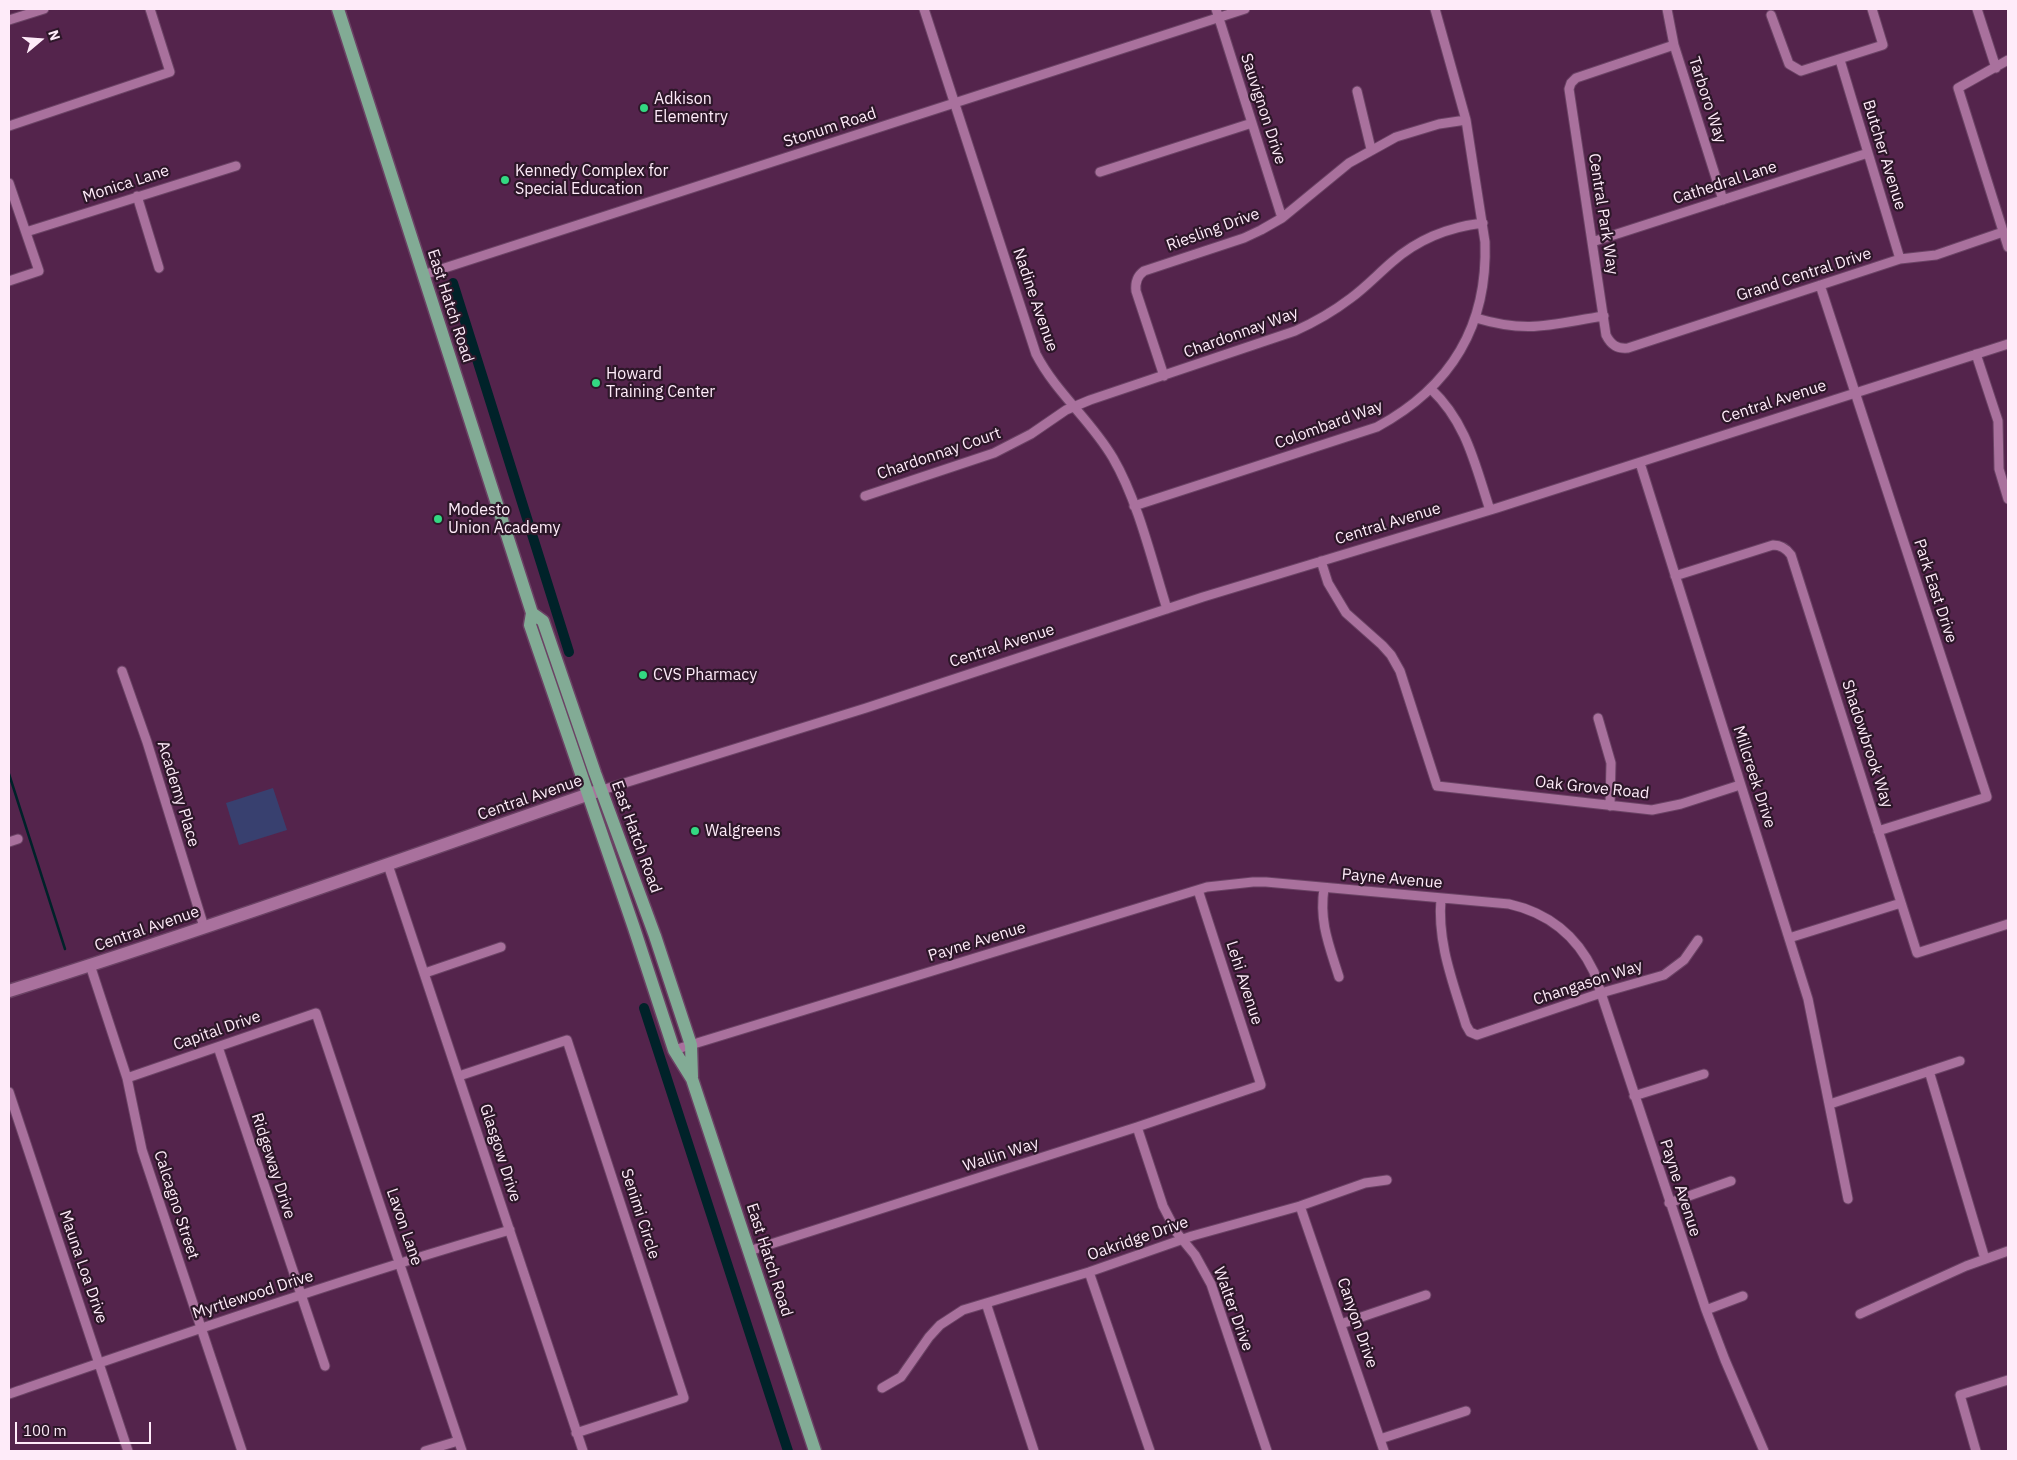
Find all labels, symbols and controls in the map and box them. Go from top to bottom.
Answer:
north arrow [15,15,65,65]
text: N [44,28,64,43]
street label: Sauvignon Drive [1236,51,1290,167]
street label: Tarboro Way [1684,54,1730,146]
place label: Adkison Elementry [654,89,728,127]
street label: Butcher Avenue [1858,98,1910,212]
marker: Adkison Elementry [638,102,650,114]
street label: Stonum Road [781,104,879,152]
street label: Central Park Way [1584,152,1622,276]
street label: Cathedral Lane [1671,157,1779,209]
street label: Monica Lane [80,161,172,207]
place label: Kennedy Complex for Special Education [515,161,668,199]
marker: Kennedy Complex for Special Education [499,174,511,186]
street label: Riesling Drive [1164,204,1262,256]
street label: Grand Central Drive [1734,244,1874,306]
street label: Nadine Avenue [1008,246,1062,354]
street label: East Hatch Road [423,247,477,365]
street label: Chardonnay Way [1181,303,1301,363]
place label: Howard Training Center [606,364,715,402]
street label: Central Avenue [1719,376,1829,428]
marker: Howard Training Center [590,377,602,389]
street label: Colombard Way [1272,397,1386,453]
street label: Chardonnay Court [875,424,1003,484]
street label: Central Avenue [1333,499,1443,549]
place label: Modesto Union Academy [448,500,560,538]
marker: Modesto Union Academy [432,513,444,525]
street label: Park East Drive [1909,537,1961,645]
street label: Central Avenue [947,620,1057,672]
place label: CVS Pharmacy [653,665,757,685]
marker: CVS Pharmacy [637,669,649,681]
street label: Shadowbrook Way [1837,678,1897,810]
street label: Millcreek Drive [1728,723,1780,831]
street label: Academy Place [153,739,203,849]
street label: Central Avenue [475,771,585,825]
street label: Oak Grove Road [1534,772,1650,804]
street label: East Hatch Road [607,778,665,896]
place label: Walgreens [705,821,781,841]
marker: Walgreens [689,825,701,837]
street label: Payne Avenue [1341,865,1443,893]
street label: Central Avenue [92,902,202,956]
street label: Payne Avenue [926,918,1028,966]
street label: Lehi Avenue [1221,939,1267,1027]
street label: Changason Way [1531,956,1645,1010]
street label: Capital Drive [171,1007,263,1055]
street label: Glasgow Drive [475,1101,525,1205]
street label: Ridgeway Drive [247,1111,299,1221]
street label: Wallin Way [961,1134,1041,1176]
street label: Payne Avenue [1655,1137,1705,1239]
street label: Calcagno Street [149,1148,203,1262]
street label: Senimi Circle [616,1166,664,1262]
street label: Lavon Lane [382,1186,426,1268]
street label: East Hatch Road [742,1201,796,1319]
street label: Mauna Loa Drive [55,1208,111,1326]
street label: Oakridge Drive [1085,1213,1191,1265]
street label: Walter Drive [1209,1264,1257,1354]
street label: Myrtlewood Drive [190,1266,316,1324]
street label: Canyon Drive [1333,1275,1381,1371]
scale bar [18,1412,154,1444]
text: 100 m [23,1421,67,1440]

